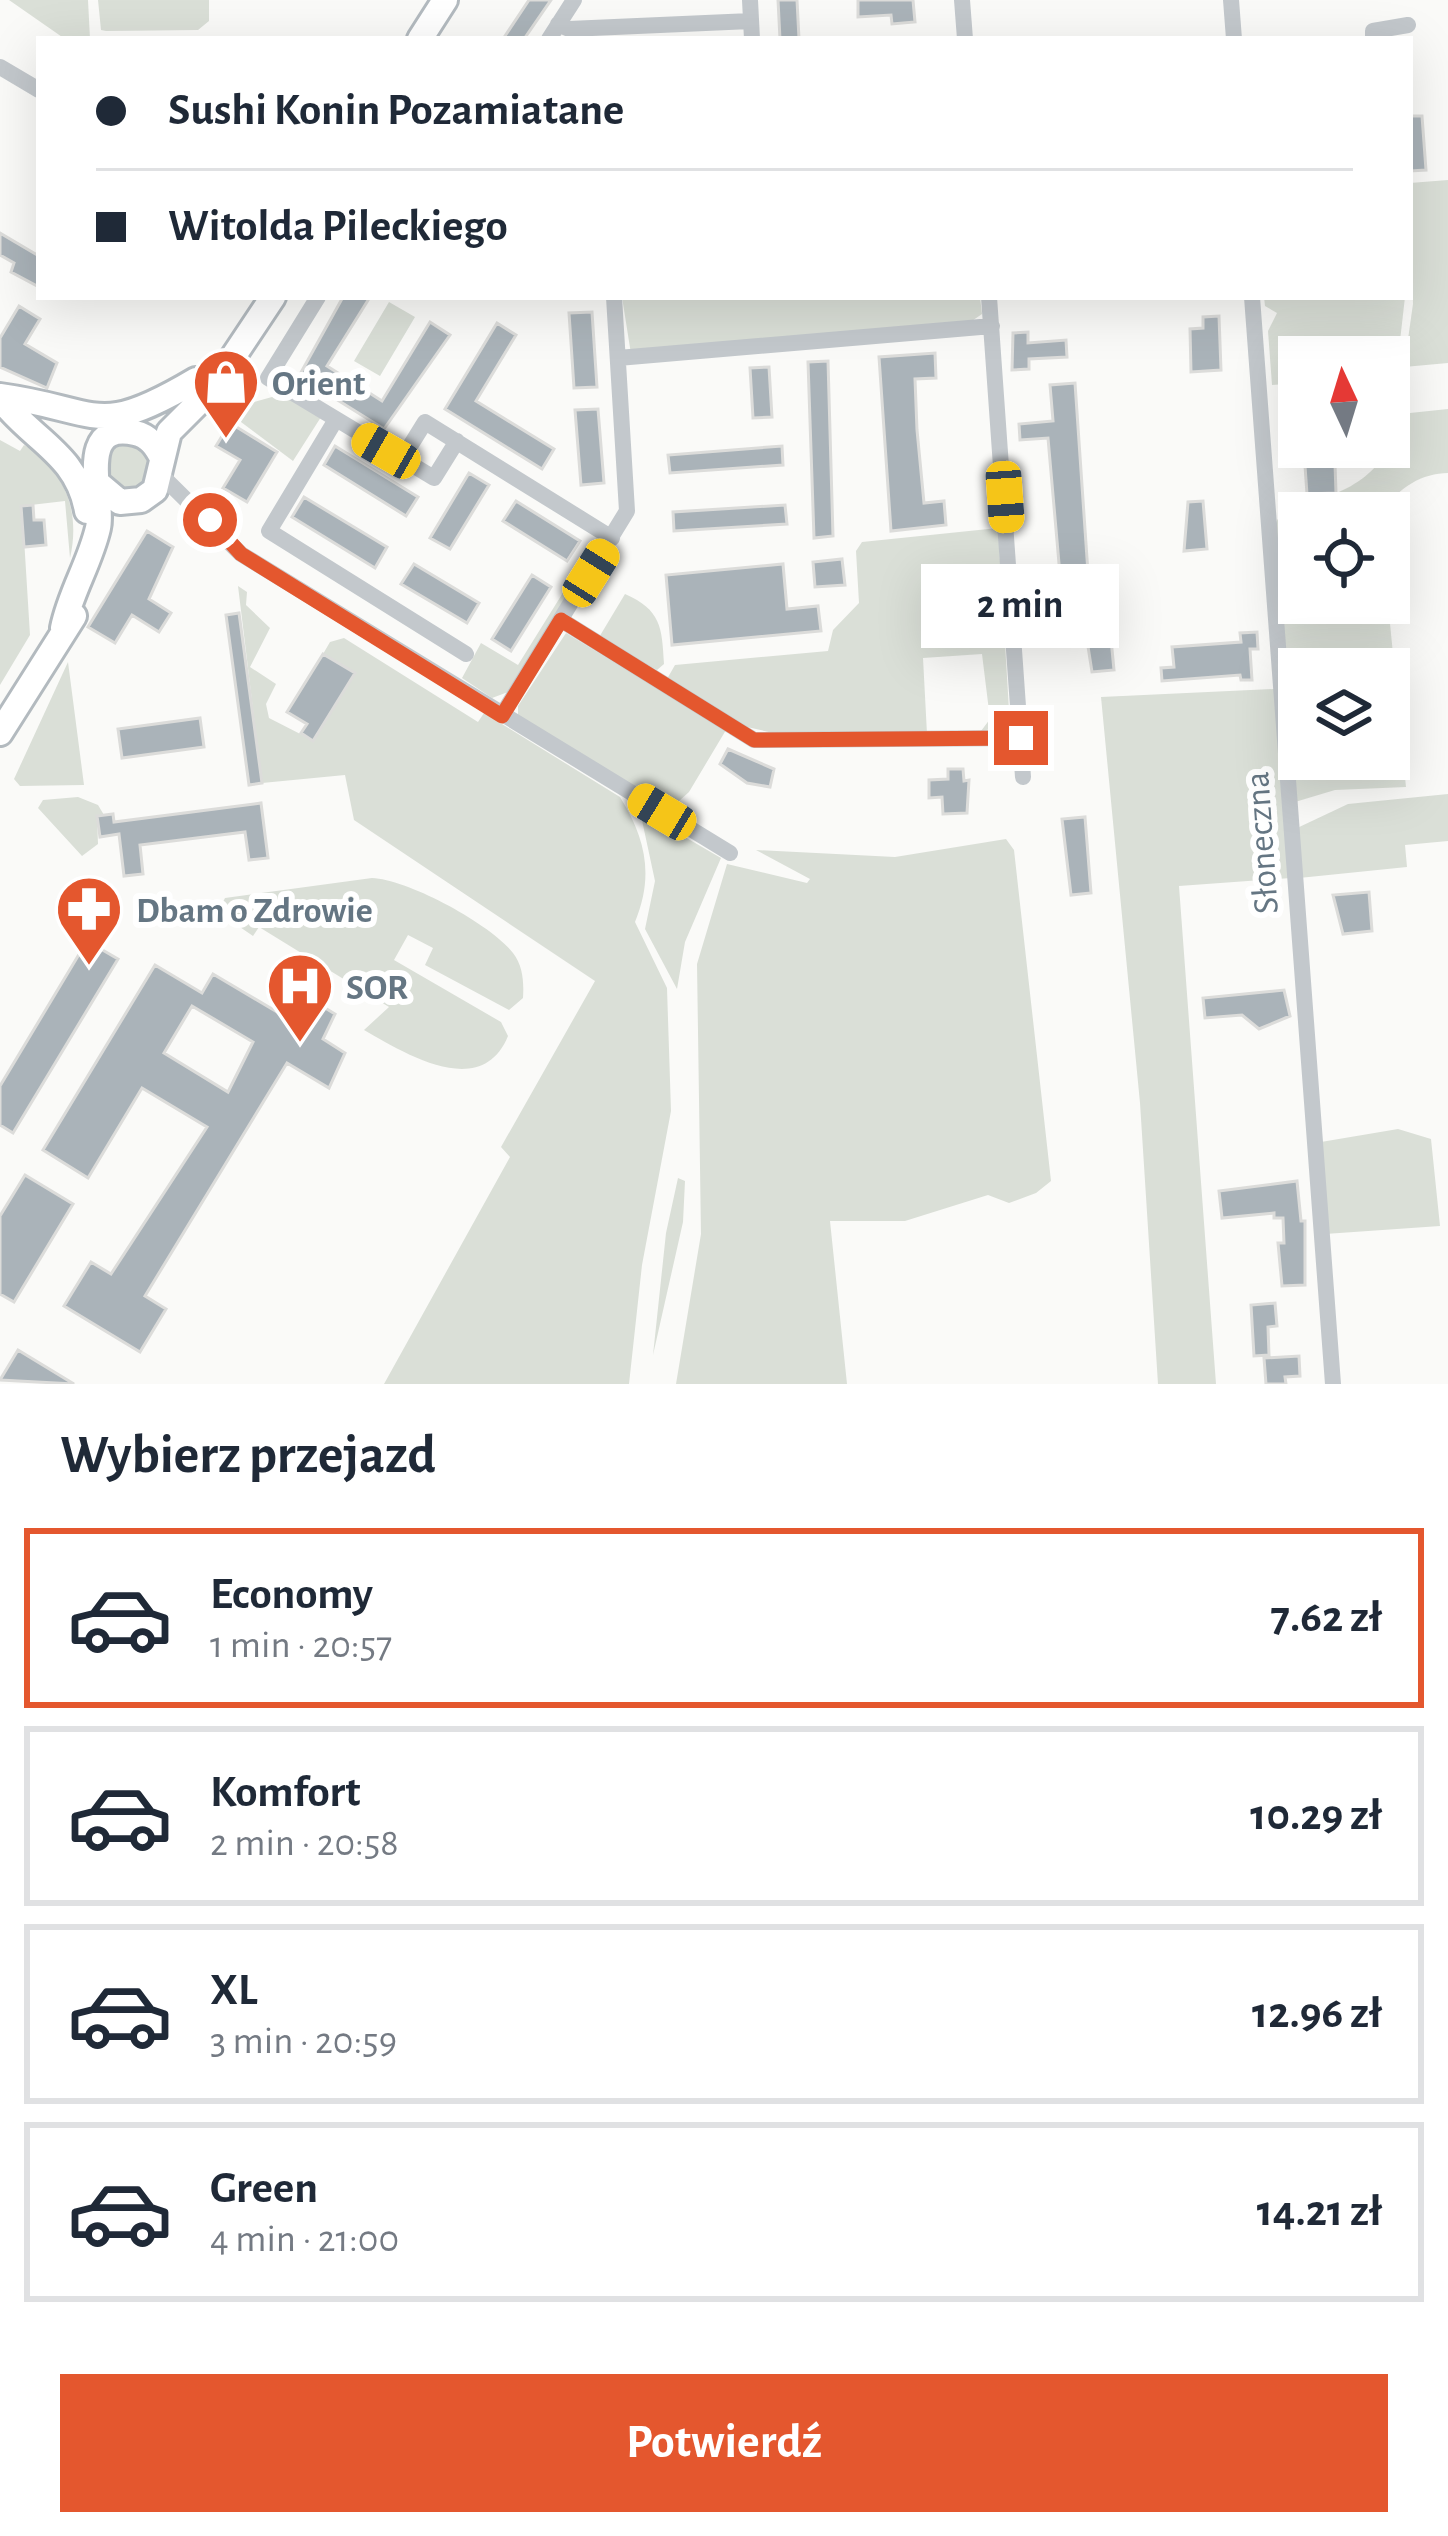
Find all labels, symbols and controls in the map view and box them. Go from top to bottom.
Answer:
text: Sushi Konin Pozamiatane [168,88,624,133]
text: Witolda Pileckiego [168,204,508,249]
north arrow [1278,336,1410,468]
map controls [1278,336,1410,780]
shop icon: Orient [191,347,261,441]
place label: Orient [272,366,365,402]
car [346,417,426,485]
car [985,460,1025,534]
button: locate [1278,492,1410,624]
route start [183,493,237,547]
car [557,533,625,613]
callout: 2 min [922,564,1120,648]
text: 2 min [977,586,1063,625]
button: layers [1278,648,1410,780]
route end [994,711,1048,765]
street label: Słoneczna [1239,770,1285,915]
car [622,778,702,846]
pharmacy icon: Dbam o Zdrowie [54,874,124,968]
place label: Dbam o Zdrowie [136,893,373,929]
hospital icon: SOR [265,951,335,1045]
place label: SOR [346,970,408,1006]
text: Wybierz przejazd [60,1429,436,1483]
icon: car [66,1564,174,1672]
text: Economy [210,1572,373,1617]
text: 7.62 zł [1270,1595,1382,1640]
text: 1 min · 20:57 [210,1626,392,1665]
icon: car [66,1762,174,1870]
text: Komfort [210,1770,360,1815]
text: 10.29 zł [1250,1793,1382,1838]
text: 2 min · 20:58 [210,1824,399,1863]
icon: car [66,1960,174,2068]
text: XL [210,1968,258,2013]
text: 12.96 zł [1252,1991,1382,2036]
text: 3 min · 20:59 [210,2022,397,2061]
icon: car [66,2158,174,2266]
text: Green [210,2166,318,2211]
text: 14.21 zł [1257,2189,1382,2234]
text: 4 min · 21:00 [210,2220,399,2259]
button: Potwierdź [60,2374,1388,2512]

